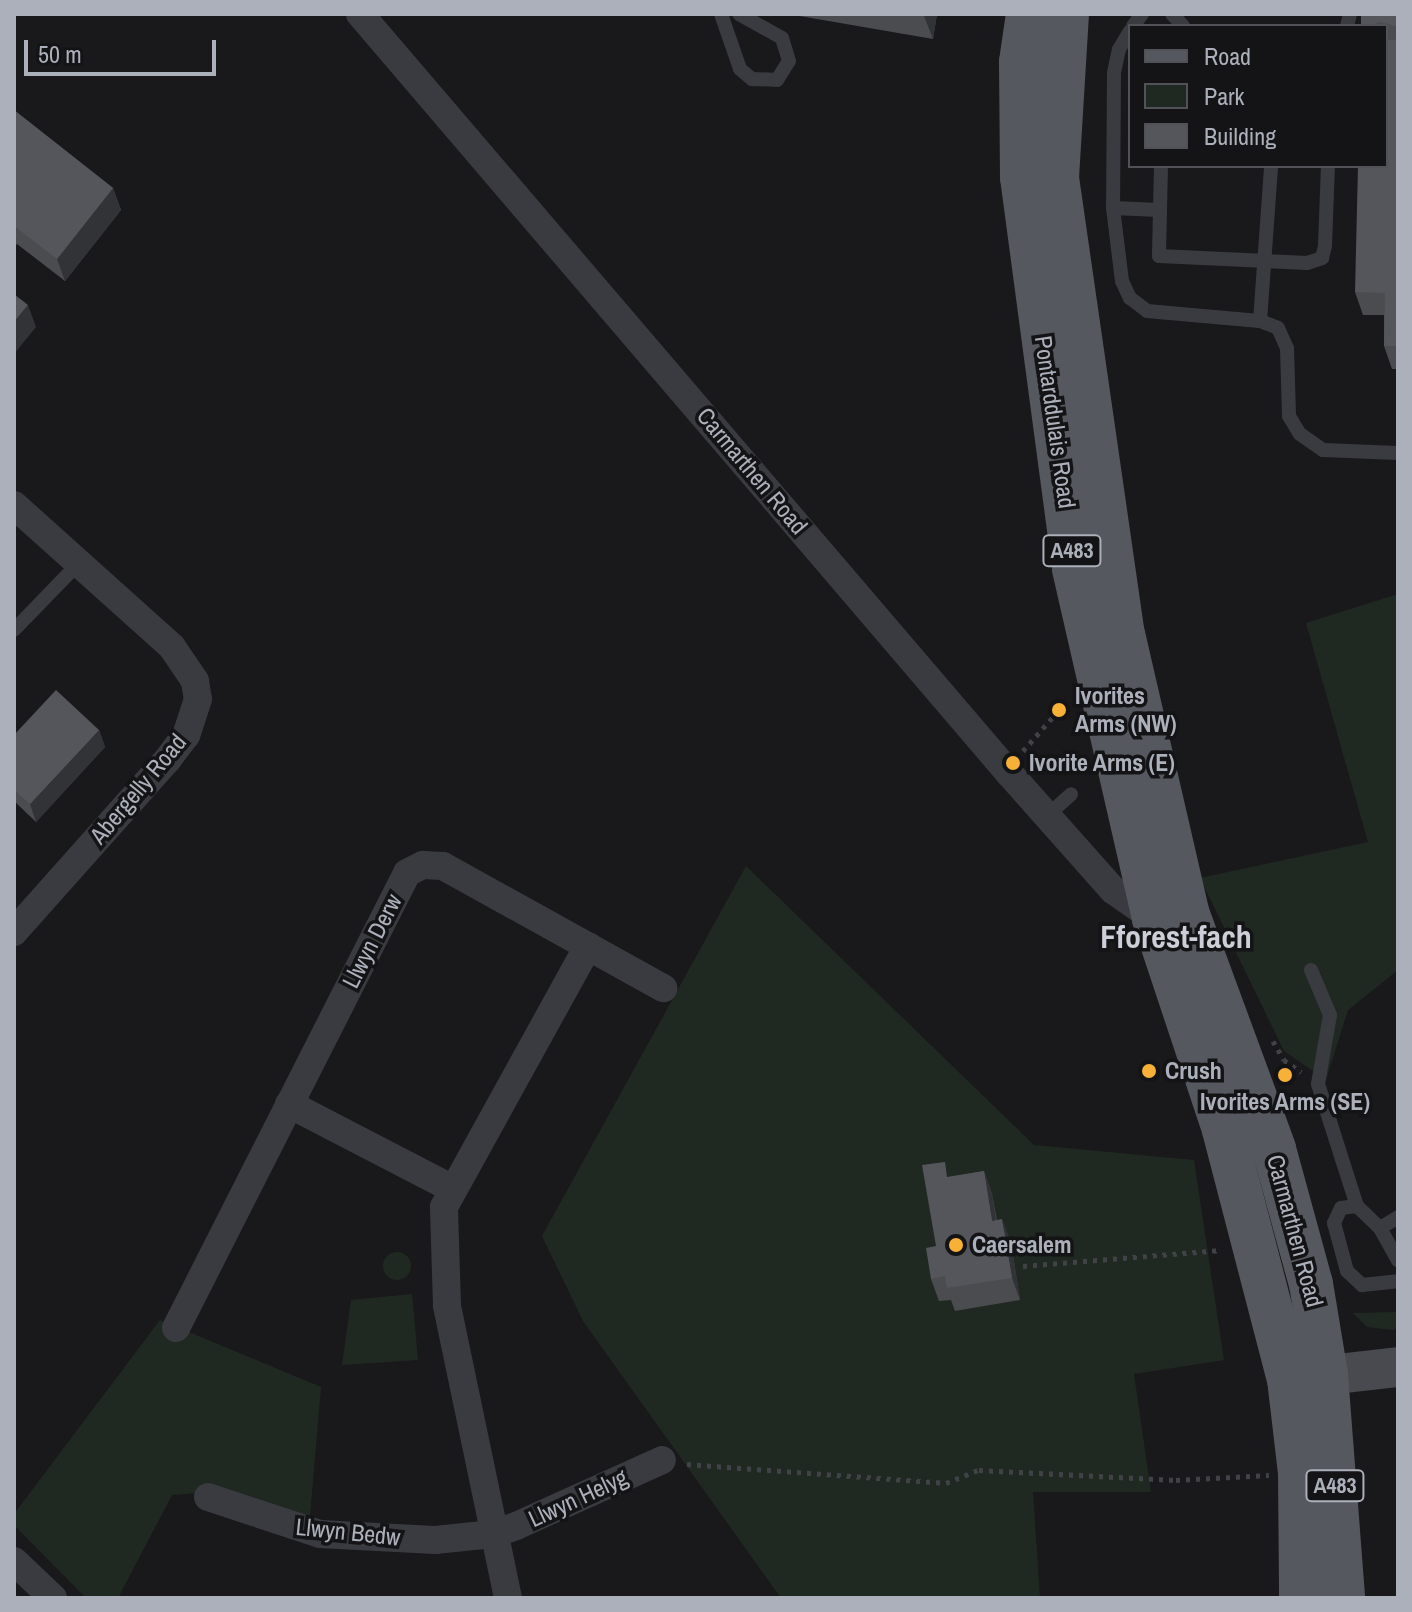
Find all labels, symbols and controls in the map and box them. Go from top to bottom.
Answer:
scale bar [28,24,220,74]
legend [1128,24,1388,168]
text: 50 m [38,38,82,70]
text: Road [1204,40,1251,72]
text: Park [1204,80,1244,112]
text: Building [1204,120,1276,152]
street label: Pontarddulais Road [1029,334,1081,510]
street label: Carmarthen Road [691,402,813,540]
road number: A483 [1042,533,1102,569]
place label: Ivorites Arms (NW) [1075,682,1177,738]
marker: Ivorites Arms (NW) [1050,701,1068,719]
street label: Abergelly Road [84,728,192,850]
place label: Ivorite Arms (E) [1029,749,1176,777]
marker: Ivorite Arms (E) [1004,754,1022,772]
street label: Llwyn Derw [336,889,408,993]
district label: Fforest-fach [1100,918,1252,956]
place label: Crush [1165,1057,1222,1085]
marker: Crush [1140,1062,1158,1080]
marker: Ivorites Arms (SE) [1276,1066,1294,1084]
place label: Ivorites Arms (SE) [1200,1088,1370,1116]
street label: Carmarthen Road [1261,1152,1329,1310]
place label: Caersalem [972,1231,1072,1259]
marker: Caersalem [947,1236,965,1254]
street label: Llwyn Helyg [524,1463,632,1533]
road number: A483 [1305,1468,1365,1504]
street label: Llwyn Bedw [294,1512,402,1552]

